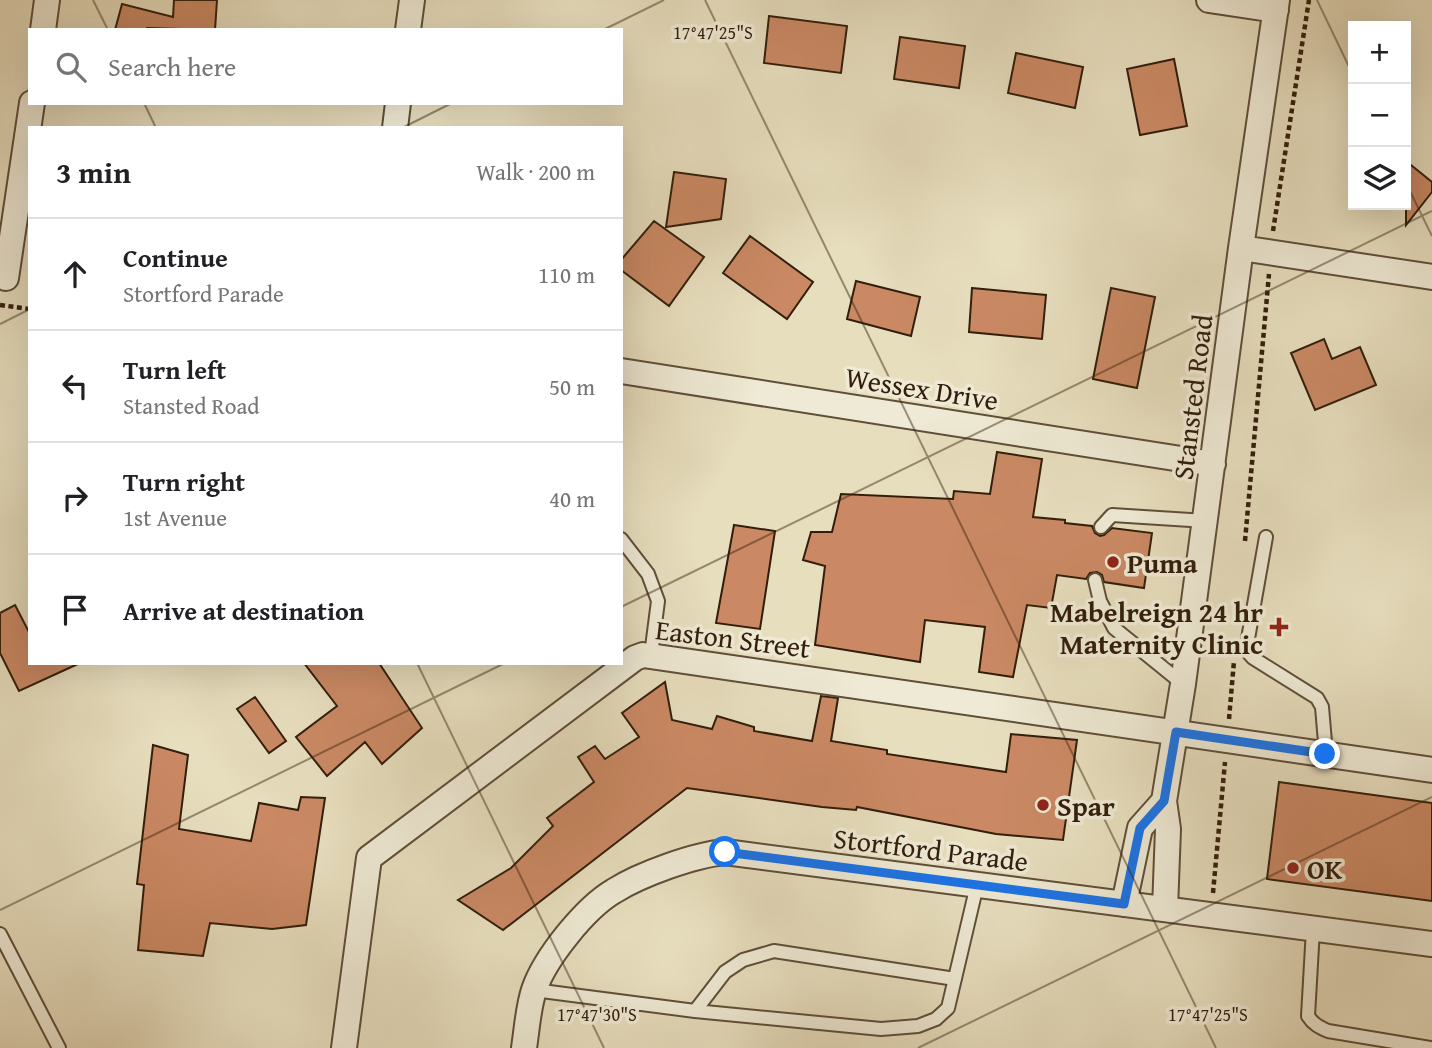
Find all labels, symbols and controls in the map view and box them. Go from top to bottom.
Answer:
text: 17°47'25"S [673,19,753,46]
map controls [1348,21,1411,210]
button: + [1348,21,1411,84]
search box [28,28,623,105]
text: Search here [108,47,236,86]
icon: search [52,48,90,86]
button: − [1348,84,1411,147]
button: layers [1348,147,1411,210]
text: 3 min [56,150,131,194]
text: Walk · 200 m [476,155,595,188]
text: Continue [123,238,228,277]
icon: ahead [56,255,94,293]
text: 110 m [538,258,595,291]
text: Stortford Parade [123,277,284,310]
street label: Stansted Road [1162,312,1222,482]
text: Turn left [123,350,226,389]
street label: Wessex Drive [843,356,1001,420]
icon: left [56,367,94,405]
text: 50 m [549,370,595,403]
text: Stansted Road [123,389,260,422]
text: Turn right [123,462,245,501]
icon: right [56,479,94,517]
text: 40 m [549,482,595,515]
text: 1st Avenue [123,501,227,534]
place label: Puma [1127,542,1198,583]
marker: Puma [1105,554,1121,570]
icon: arrive [56,591,94,629]
text: Arrive at destination [123,591,364,630]
place label: Mabelreign 24 hr Maternity Clinic [1050,591,1263,664]
street label: Easton Street [653,608,813,668]
marker: Mabelreign 24 hr Maternity Clinic [1269,617,1289,637]
route end [1309,738,1340,769]
place label: Spar [1057,785,1115,826]
marker: Spar [1035,797,1051,813]
street label: Stortford Parade [831,817,1031,881]
route start [709,836,740,867]
place label: OK [1307,848,1343,889]
marker: OK [1285,860,1301,876]
text: 17°47'30"S [557,1001,637,1028]
text: 17°47'25"S [1168,1001,1248,1028]

